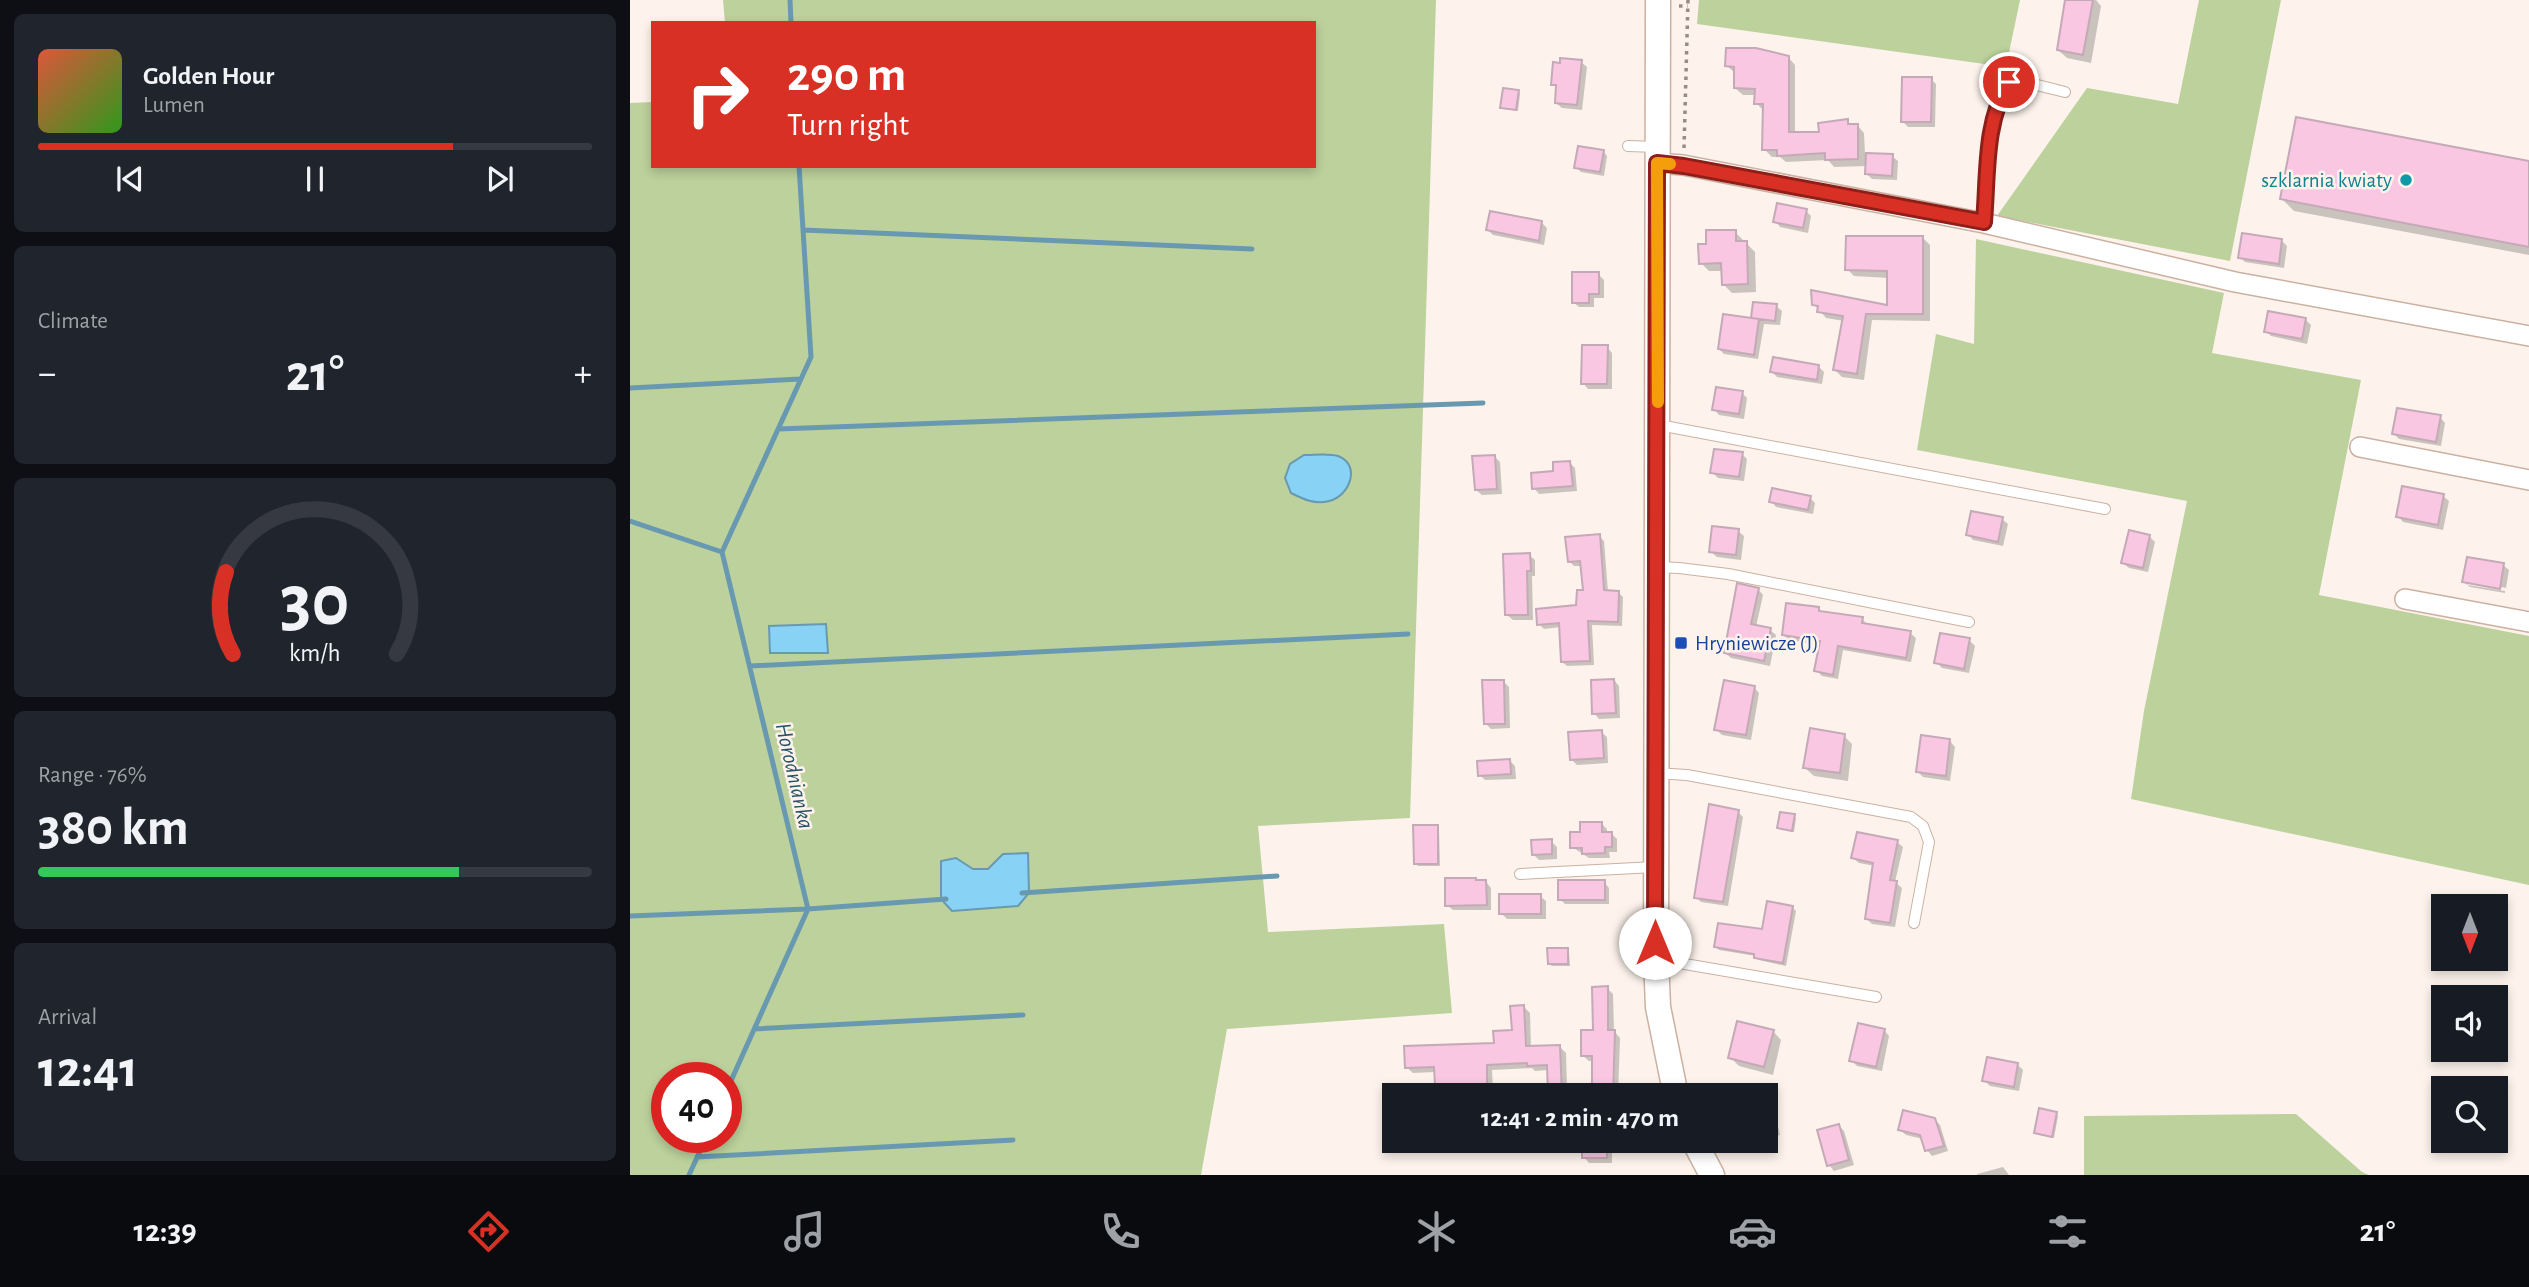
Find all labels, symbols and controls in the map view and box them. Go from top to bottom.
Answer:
icon: right [672,49,763,140]
text: 290 m [787,51,906,100]
pin [1979,52,2039,112]
text: Golden Hour [143,63,274,89]
icon: arrive [1990,63,2028,101]
text: Lumen [143,94,205,117]
text: Turn right [787,109,909,141]
icon: previous [111,160,149,198]
icon: pause [296,160,334,198]
icon: next [481,160,519,198]
place label: szklarnia kwiaty [2261,170,2392,191]
marker: szklarnia kwiaty [2398,172,2414,188]
text: Climate [38,310,108,333]
text: 21° [286,348,344,400]
text: − [38,355,56,393]
text: + [574,355,592,393]
text: 30 [280,566,350,639]
place label: Hryniewicze (J) [1695,633,1819,654]
marker: Hryniewicze (J) [1673,635,1689,651]
text: km/h [289,640,341,665]
water label: Horodnianka [771,721,817,831]
text: Range · 76% [38,764,147,787]
text: 380 km [38,802,189,854]
north arrow [2431,894,2508,971]
map controls [2431,894,2508,1153]
position arrow [1618,906,1692,980]
button: sound [2431,985,2508,1062]
text: Arrival [38,1006,97,1029]
text: 12:41 [38,1044,138,1096]
speed limit sign: 40 [651,1062,742,1153]
button: search [2431,1076,2508,1153]
text: 12:41 · 2 min · 470 m [1481,1105,1679,1131]
icon: directions [464,1207,513,1256]
icon: music [780,1207,829,1256]
icon: phone [1096,1207,1145,1256]
icon: climate [1412,1207,1461,1256]
icon: car [1728,1207,1777,1256]
icon: filters [2043,1207,2092,1256]
text: 12:39 [133,1215,197,1247]
text: 21° [2359,1215,2395,1247]

